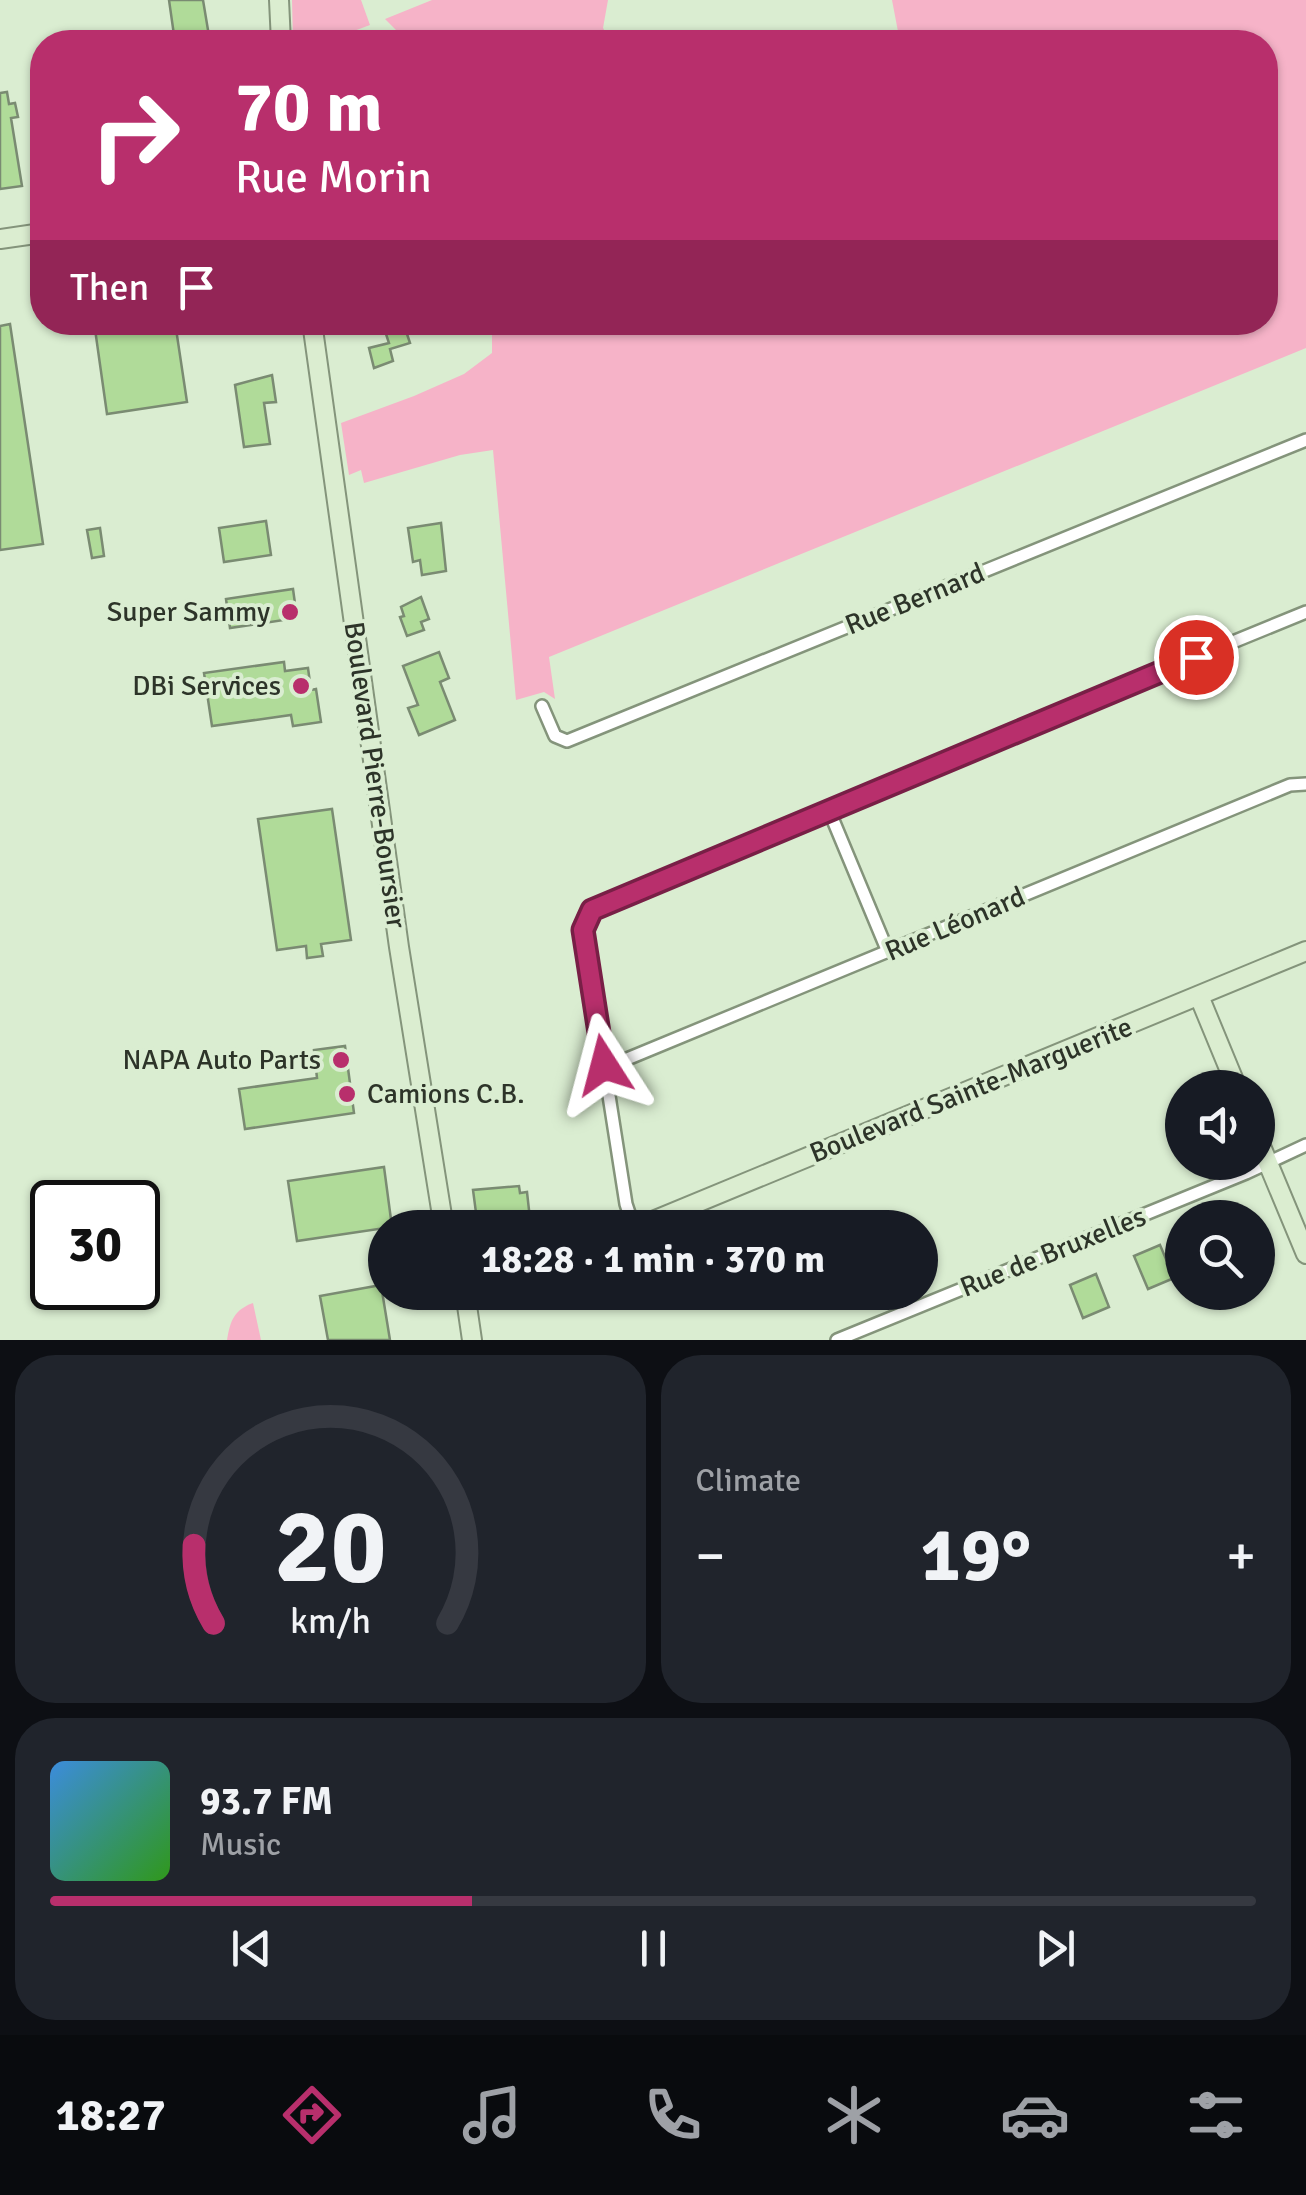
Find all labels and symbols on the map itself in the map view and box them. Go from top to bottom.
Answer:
street label: Rue Bernard [840,556,990,642]
place label: Super Sammy [107,595,270,629]
marker: Super Sammy [279,601,301,623]
pin [1154,615,1239,700]
street label: Boulevard Pierre-Boursier [337,620,413,931]
place label: DBi Services [132,669,281,703]
marker: DBi Services [290,675,312,697]
street label: Rue Léonard [880,879,1030,969]
street label: Boulevard Sainte-Marguerite [805,1010,1137,1170]
position arrow [552,1013,656,1117]
place label: NAPA Auto Parts [123,1043,321,1077]
marker: NAPA Auto Parts [330,1049,352,1071]
place label: Camions C.B. [367,1077,525,1111]
marker: Camions C.B. [336,1083,358,1105]
speed limit sign: 30 [30,1180,160,1310]
street label: Rue de Bruxelles [955,1199,1151,1305]

